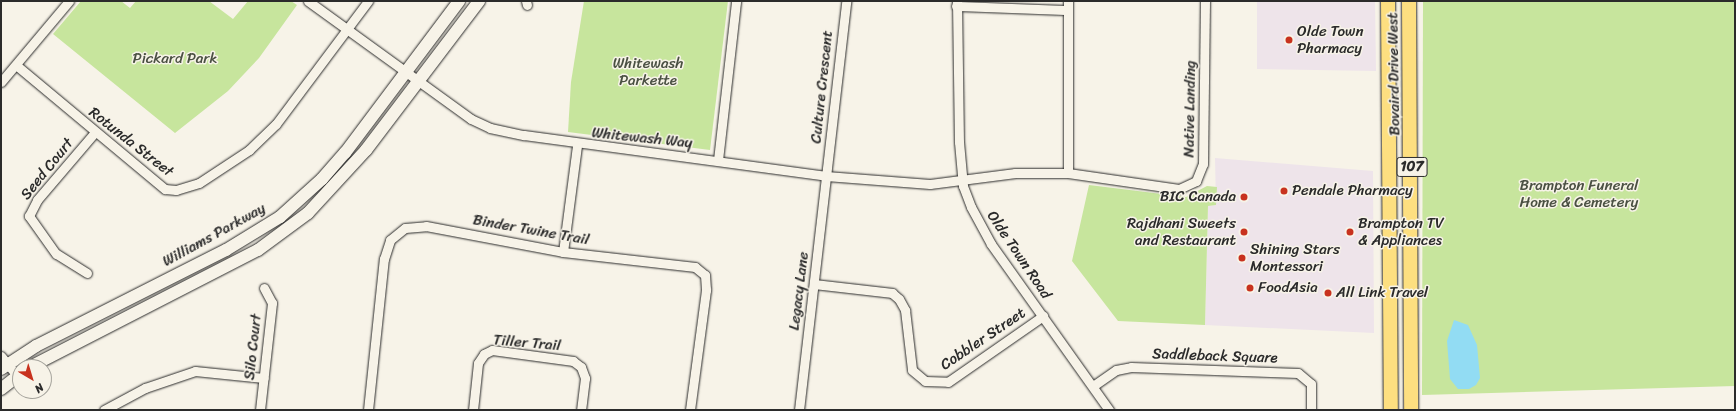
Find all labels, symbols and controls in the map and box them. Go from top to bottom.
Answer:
street label: Bovaird Drive West [1384,12,1404,136]
place label: Olde Town Pharmacy [1297,22,1364,57]
street label: Culture Crescent [807,30,837,144]
marker: Olde Town Pharmacy [1284,35,1294,45]
park label: Pickard Park [133,50,217,68]
park label: Whitewash Parkette [613,54,683,89]
street label: Native Landing [1180,60,1200,158]
street label: Rotunda Street [85,103,177,181]
street label: Whitewash Way [591,124,693,152]
street label: Seed Court [17,134,77,204]
road number: 107 [1396,155,1428,179]
park label: Brampton Funeral Home & Cemetery [1520,176,1638,211]
place label: Pendale Pharmacy [1292,182,1413,200]
marker: Pendale Pharmacy [1279,186,1289,196]
place label: BIC Canada [1159,188,1236,206]
marker: BIC Canada [1239,192,1249,202]
street label: Williams Parkway [159,199,269,271]
street label: Olde Town Road [983,207,1055,303]
street label: Binder Twine Trail [472,211,590,249]
place label: Rajdhani Sweets and Restaurant [1127,214,1236,249]
place label: Brampton TV & Appliances [1358,214,1444,249]
marker: Rajdhani Sweets and Restaurant [1239,227,1249,237]
marker: Brampton TV & Appliances [1345,227,1355,237]
place label: Shining Stars Montessori [1250,240,1339,275]
street label: Legacy Lane [785,251,813,331]
marker: Shining Stars Montessori [1237,253,1247,263]
place label: FoodAsia [1258,279,1318,297]
marker: FoodAsia [1245,283,1255,293]
place label: All Link Travel [1336,284,1429,302]
marker: All Link Travel [1323,288,1333,298]
street label: Cobbler Street [937,304,1029,374]
street label: Silo Court [241,313,265,381]
street label: Tiller Trail [492,331,562,355]
street label: Saddleback Square [1152,345,1278,367]
north arrow [12,359,52,399]
text: N [30,378,48,398]

